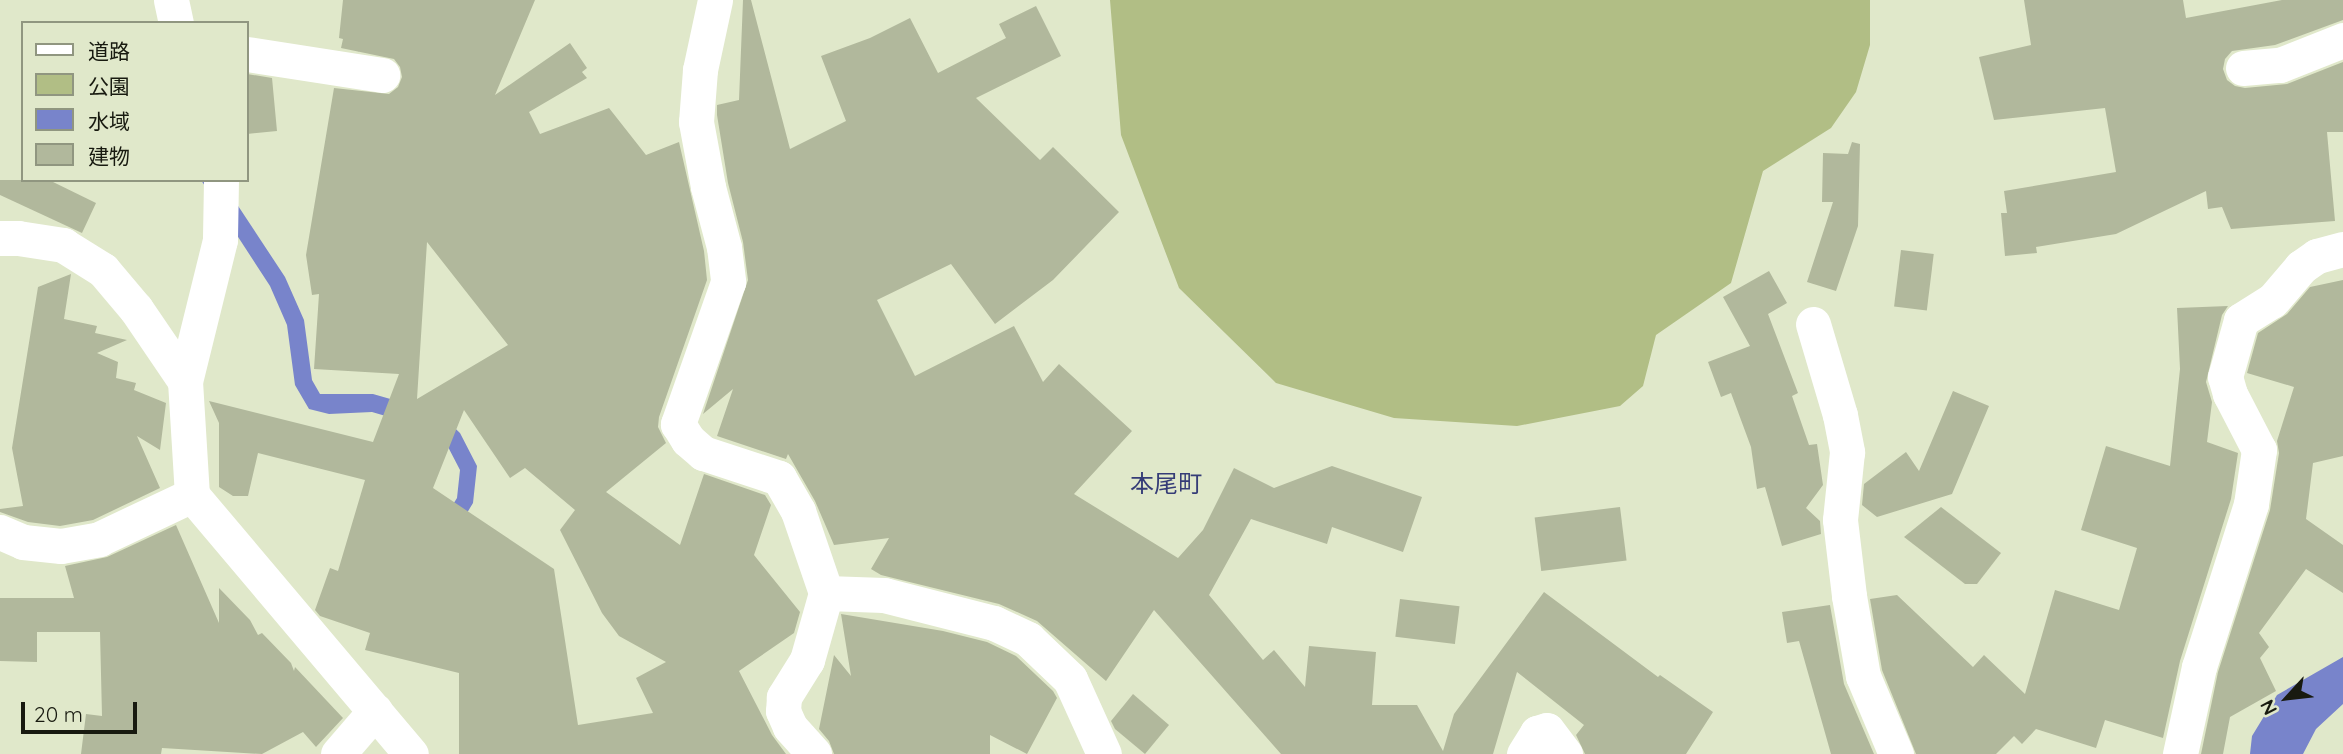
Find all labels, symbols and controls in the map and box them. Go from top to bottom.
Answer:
legend [21,21,248,182]
text: 道路 [88,38,130,64]
text: 公園 [88,73,130,99]
text: 水域 [88,108,130,134]
text: 建物 [88,143,130,169]
district label: 本尾町 [1130,470,1202,498]
north arrow [2252,663,2322,733]
scale bar [24,688,140,732]
text: N [2254,696,2282,719]
text: 20 m [34,701,83,727]

